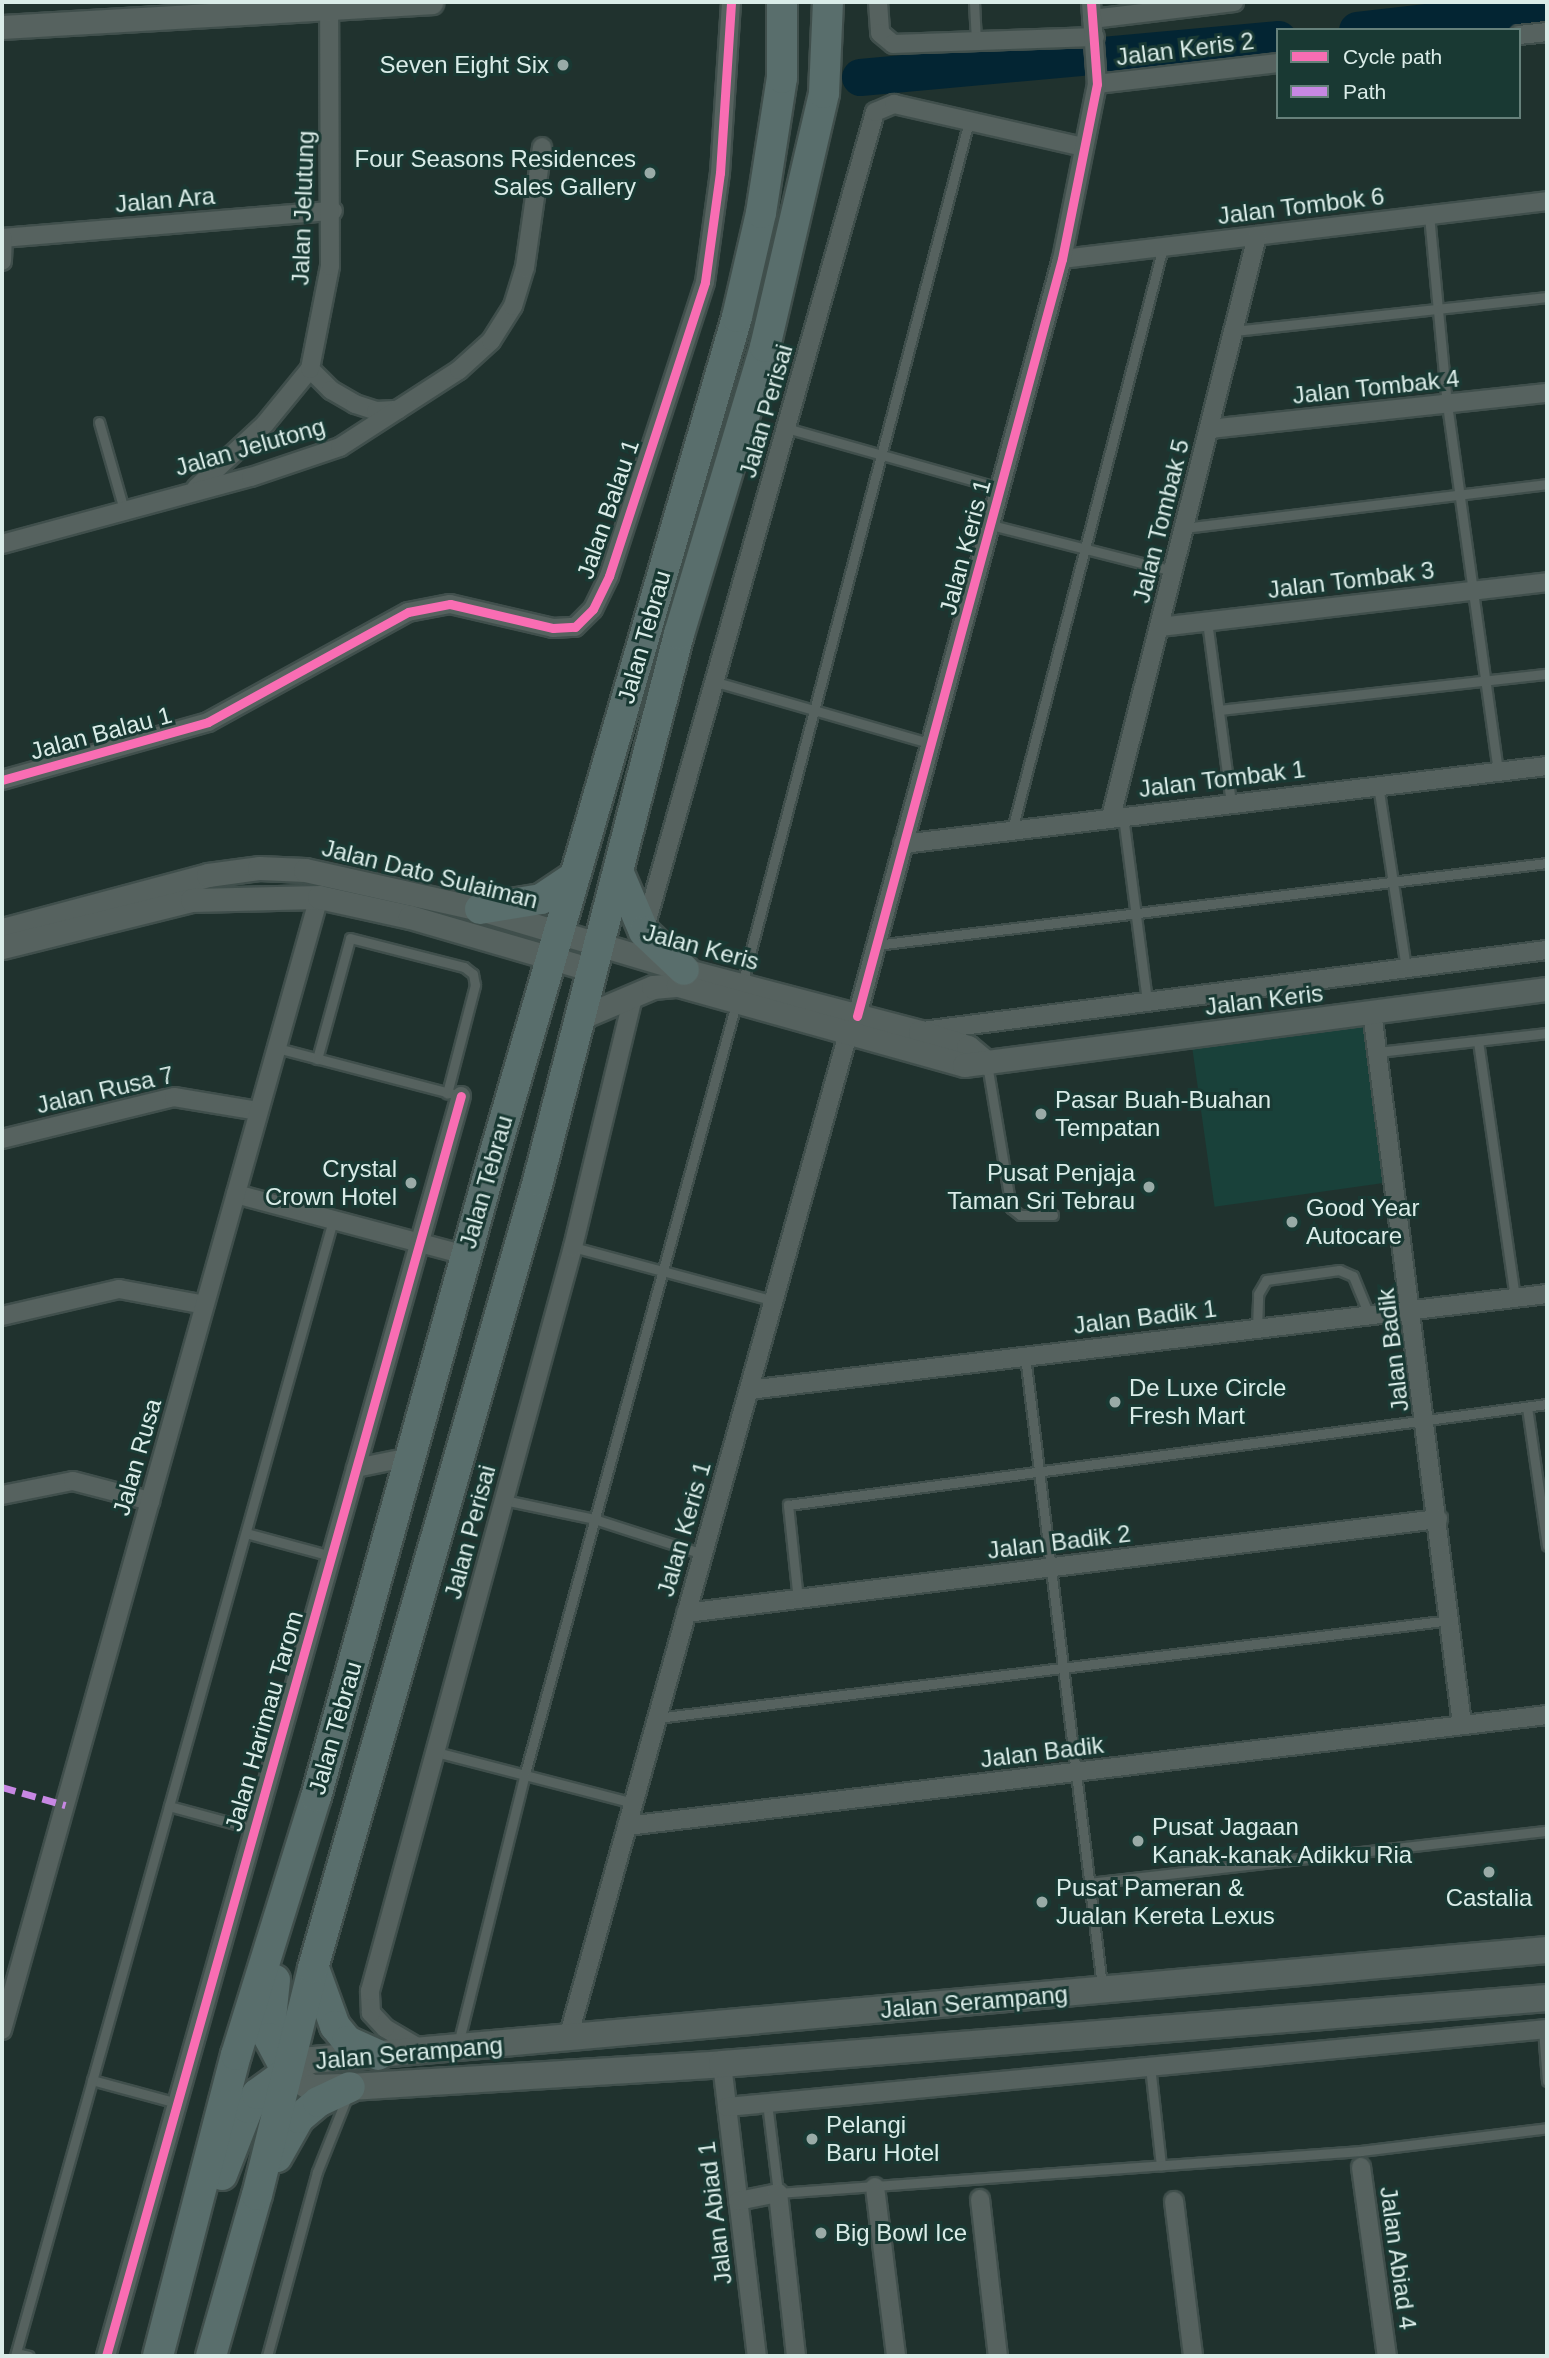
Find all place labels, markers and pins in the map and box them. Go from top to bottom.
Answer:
place label: Seven Eight Six [380,51,549,79]
marker: Seven Eight Six [555,57,571,73]
place label: Four Seasons Residences Sales Gallery [355,145,636,201]
marker: Four Seasons Residences Sales Gallery [642,165,658,181]
place label: Pasar Buah-Buahan Tempatan [1055,1086,1271,1142]
marker: Pasar Buah-Buahan Tempatan [1033,1106,1049,1122]
place label: Crystal Crown Hotel [265,1155,397,1211]
place label: Pusat Penjaja Taman Sri Tebrau [947,1159,1135,1215]
marker: Crystal Crown Hotel [403,1175,419,1191]
marker: Pusat Penjaja Taman Sri Tebrau [1141,1179,1157,1195]
place label: Good Year Autocare [1306,1194,1420,1250]
marker: Good Year Autocare [1284,1214,1300,1230]
place label: De Luxe Circle Fresh Mart [1129,1374,1286,1430]
marker: De Luxe Circle Fresh Mart [1107,1394,1123,1410]
place label: Pusat Jagaan Kanak-kanak Adikku Ria [1152,1813,1413,1869]
marker: Pusat Jagaan Kanak-kanak Adikku Ria [1130,1833,1146,1849]
marker: Castalia [1481,1864,1497,1880]
place label: Pusat Pameran & Jualan Kereta Lexus [1056,1874,1275,1930]
place label: Castalia [1446,1884,1532,1912]
marker: Pusat Pameran & Jualan Kereta Lexus [1034,1894,1050,1910]
place label: Pelangi Baru Hotel [826,2111,939,2167]
marker: Pelangi Baru Hotel [804,2131,820,2147]
place label: Big Bowl Ice [835,2219,967,2247]
marker: Big Bowl Ice [813,2225,829,2241]

